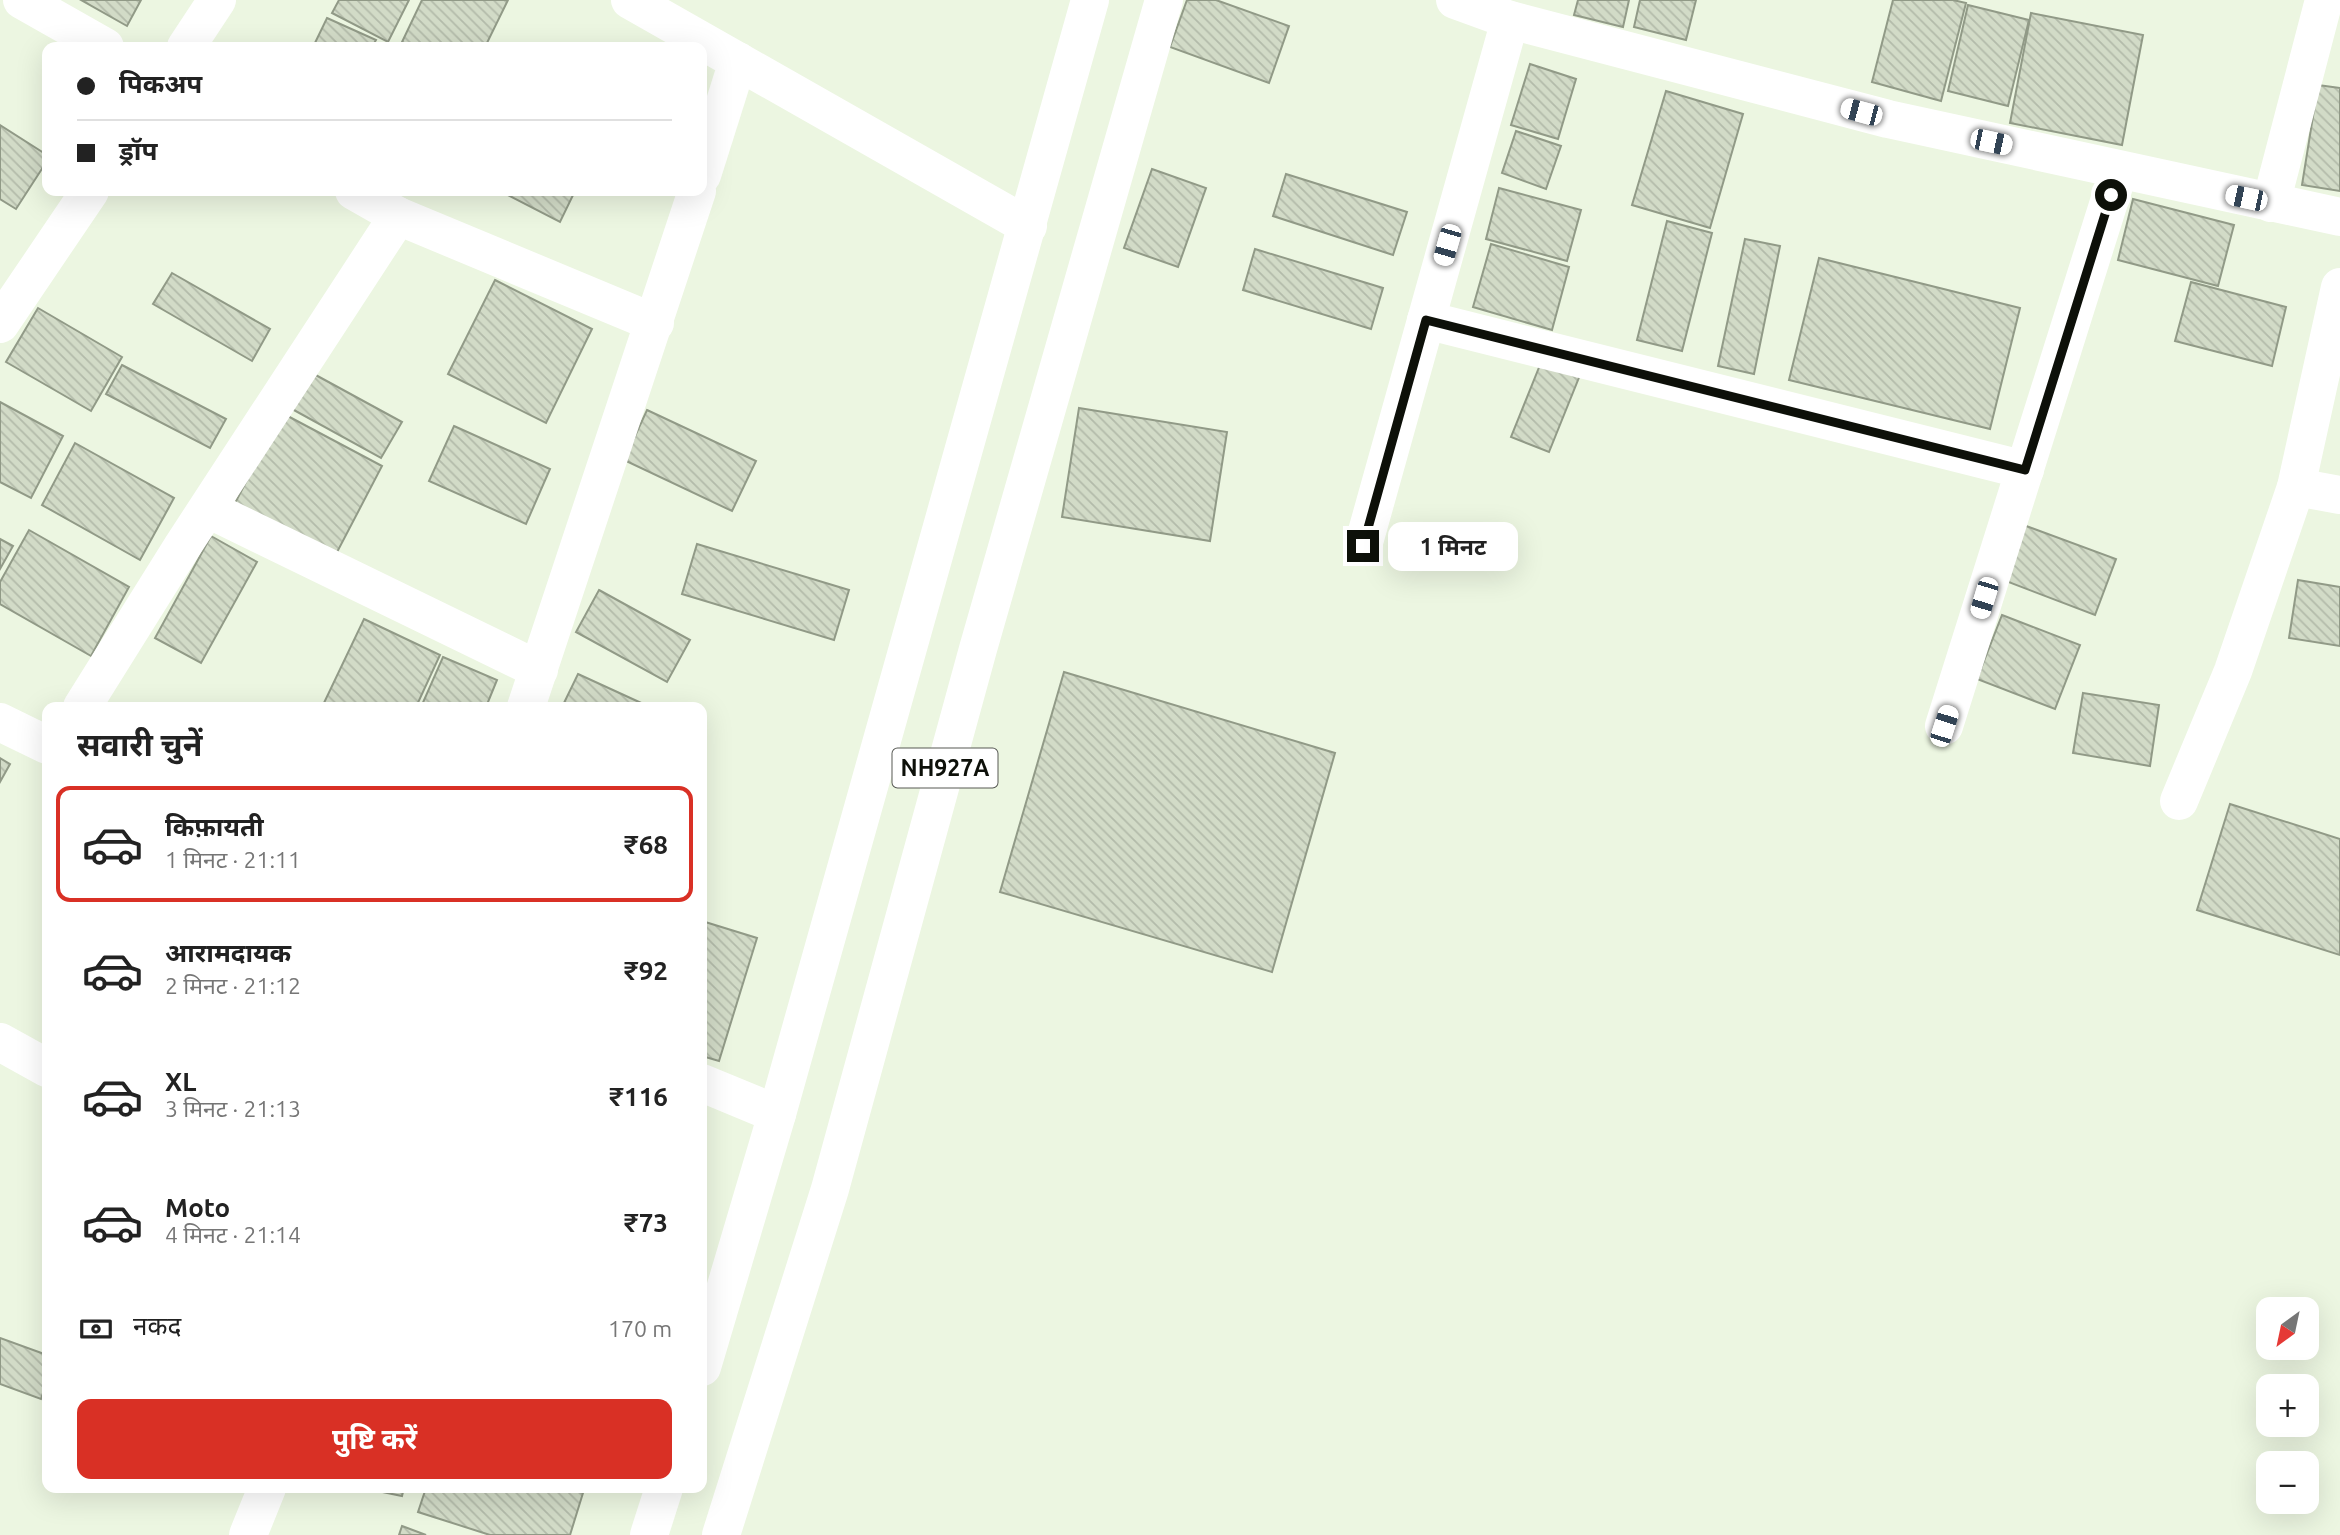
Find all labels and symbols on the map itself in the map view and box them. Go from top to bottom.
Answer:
car [1838,96,1885,128]
car [1969,127,2014,157]
route start [2095,179,2127,211]
car [2224,183,2269,213]
car [1432,222,1463,268]
callout: 1 मिनट [1388,522,1517,570]
route end [1347,530,1379,562]
car [1968,575,2001,621]
car [1928,703,1961,749]
road number: NH927A [892,748,998,788]
north arrow [2256,1297,2319,1360]

